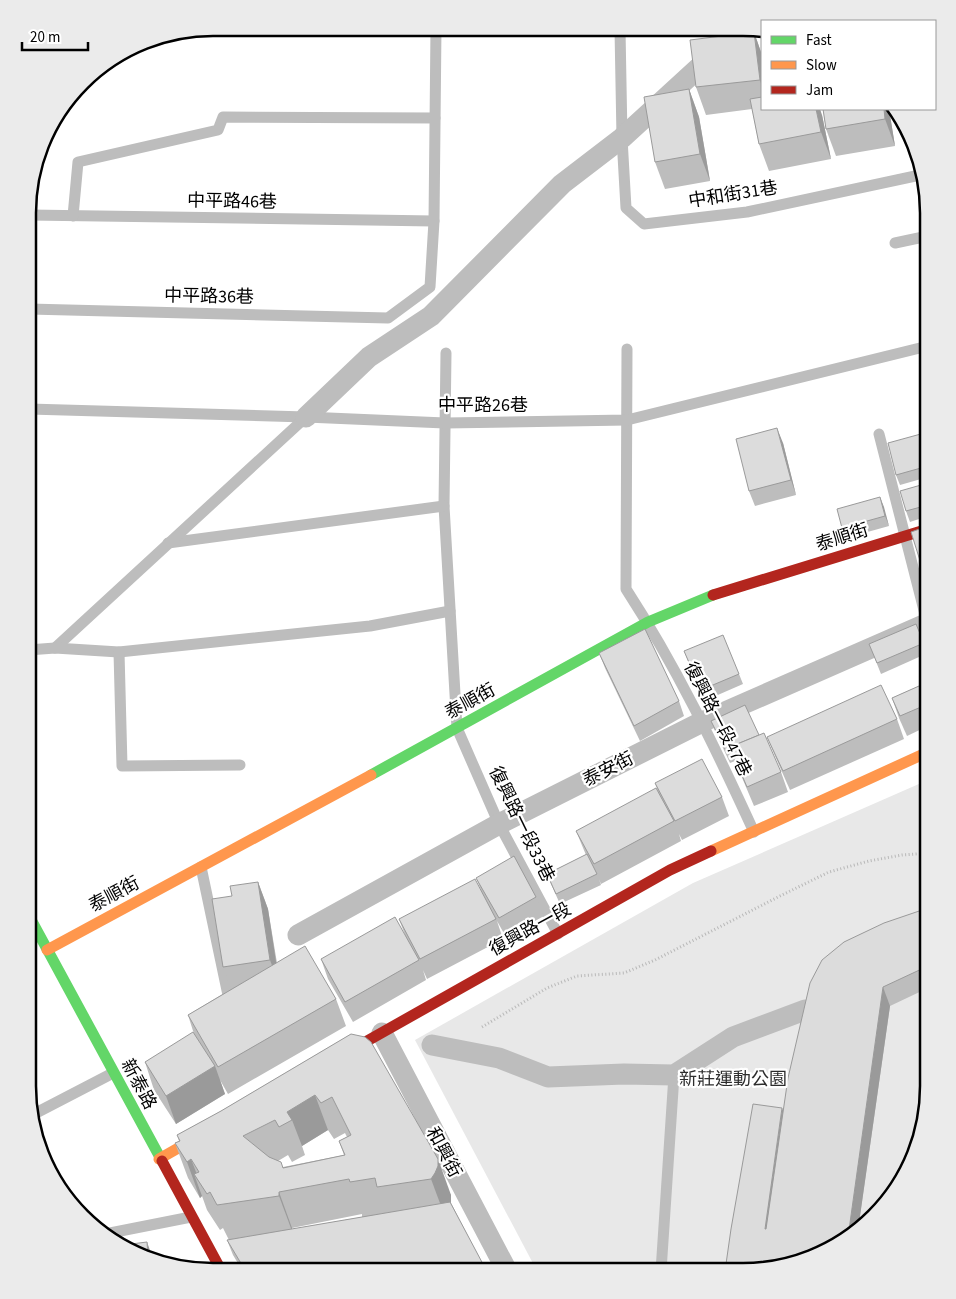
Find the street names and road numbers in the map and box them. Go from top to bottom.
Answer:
street label: 中和街31巷 [687,175,779,214]
street label: 中平路46巷 [187,188,277,215]
street label: 中平路36巷 [164,283,254,310]
street label: 中平路26巷 [438,393,528,418]
street label: 泰順街 [813,518,872,557]
street label: 復興路一段47巷 [678,657,757,781]
street label: 泰順街 [441,677,500,725]
street label: 泰安街 [578,746,638,793]
street label: 復興路一段33巷 [483,762,560,886]
street label: 泰順街 [85,871,144,918]
street label: 復興路一段 [485,897,576,962]
street label: 新泰路 [115,1055,162,1114]
street label: 和興街 [420,1123,467,1182]

